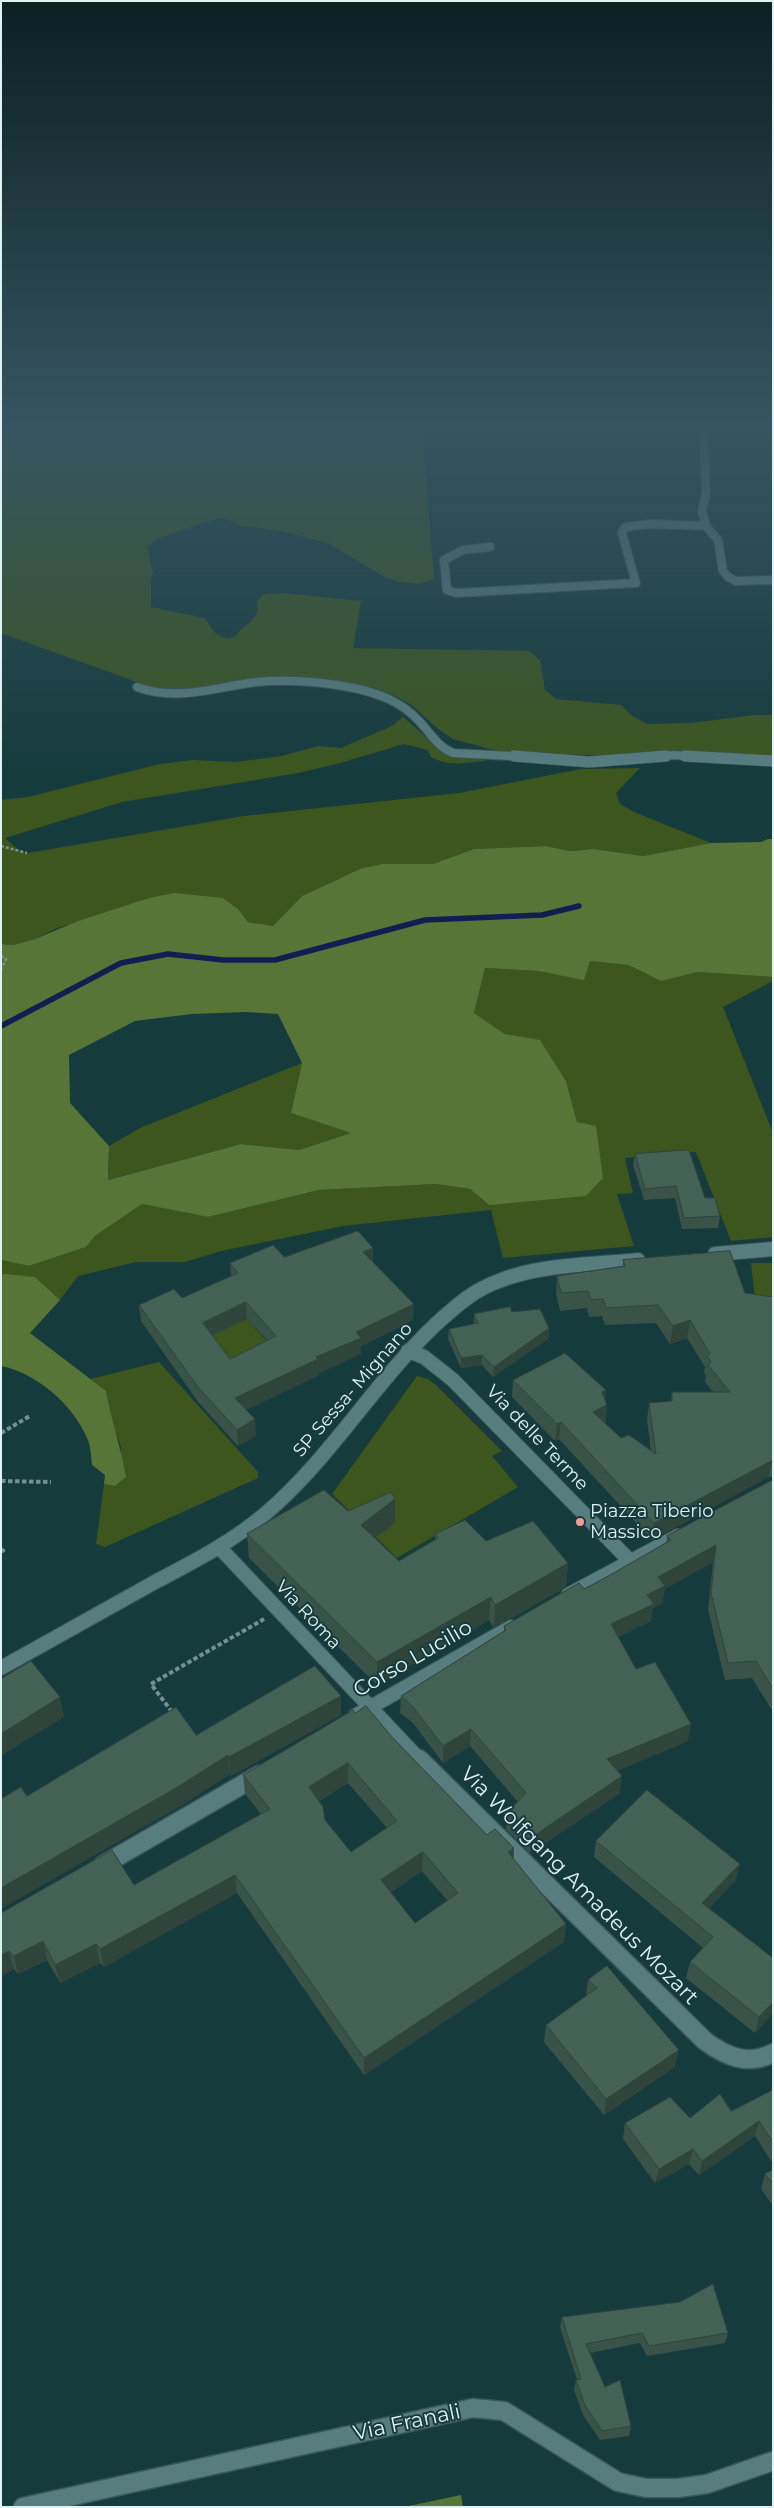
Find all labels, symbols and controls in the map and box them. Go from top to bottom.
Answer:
street label: SP Sessa- Mignano [289,1318,417,1462]
street label: Via delle Terme [481,1381,593,1495]
place label: Piazza Tiberio Massico [590,1501,714,1544]
marker: Piazza Tiberio Massico [574,1516,586,1528]
street label: Via Roma [271,1576,345,1654]
street label: Corso Lucilio [349,1615,477,1703]
street label: Via Wolfgang Amadeus Mozart [455,1762,703,2010]
street label: Via Franali [351,2399,463,2447]

